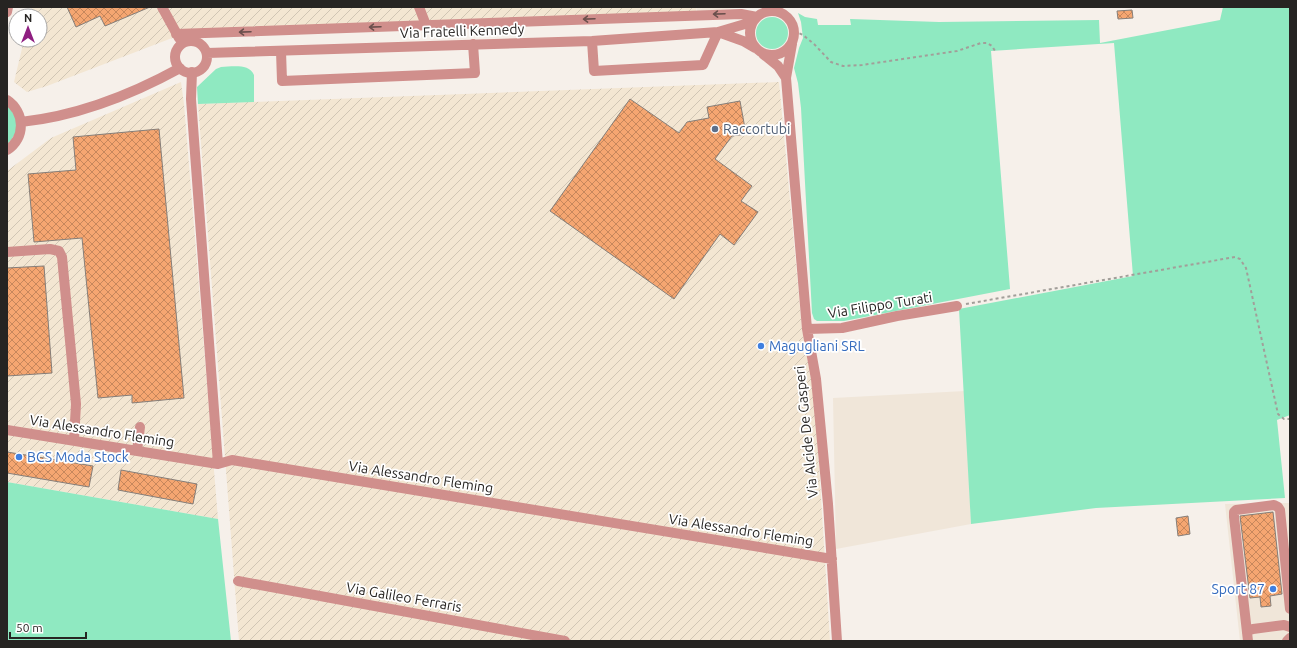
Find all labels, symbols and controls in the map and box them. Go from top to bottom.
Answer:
north arrow [8,8,48,48]
one-way arrow [713,11,726,18]
text: N [24,12,32,24]
one-way arrow [583,15,596,23]
street label: Via Fratelli Kennedy [399,21,525,41]
one-way arrow [369,23,382,31]
one-way arrow [239,28,252,35]
place label: Raccortubi [723,121,790,137]
marker: Raccortubi [710,124,720,134]
street label: Via Filippo Turati [827,289,933,321]
place label: Magugliani SRL [769,338,865,354]
marker: Magugliani SRL [756,341,766,351]
street label: Via Alcide De Gasperi [791,365,821,499]
street label: Via Alessandro Fleming [29,412,175,450]
place label: BCS Moda Stock [27,449,129,465]
marker: BCS Moda Stock [14,452,24,462]
street label: Via Alessandro Fleming [348,458,494,496]
street label: Via Alessandro Fleming [668,511,814,549]
street label: Via Galileo Ferraris [345,579,463,615]
place label: Sport 87 [1211,581,1265,597]
marker: Sport 87 [1268,584,1278,594]
scale bar [10,614,86,640]
text: 50 m [16,621,43,634]

